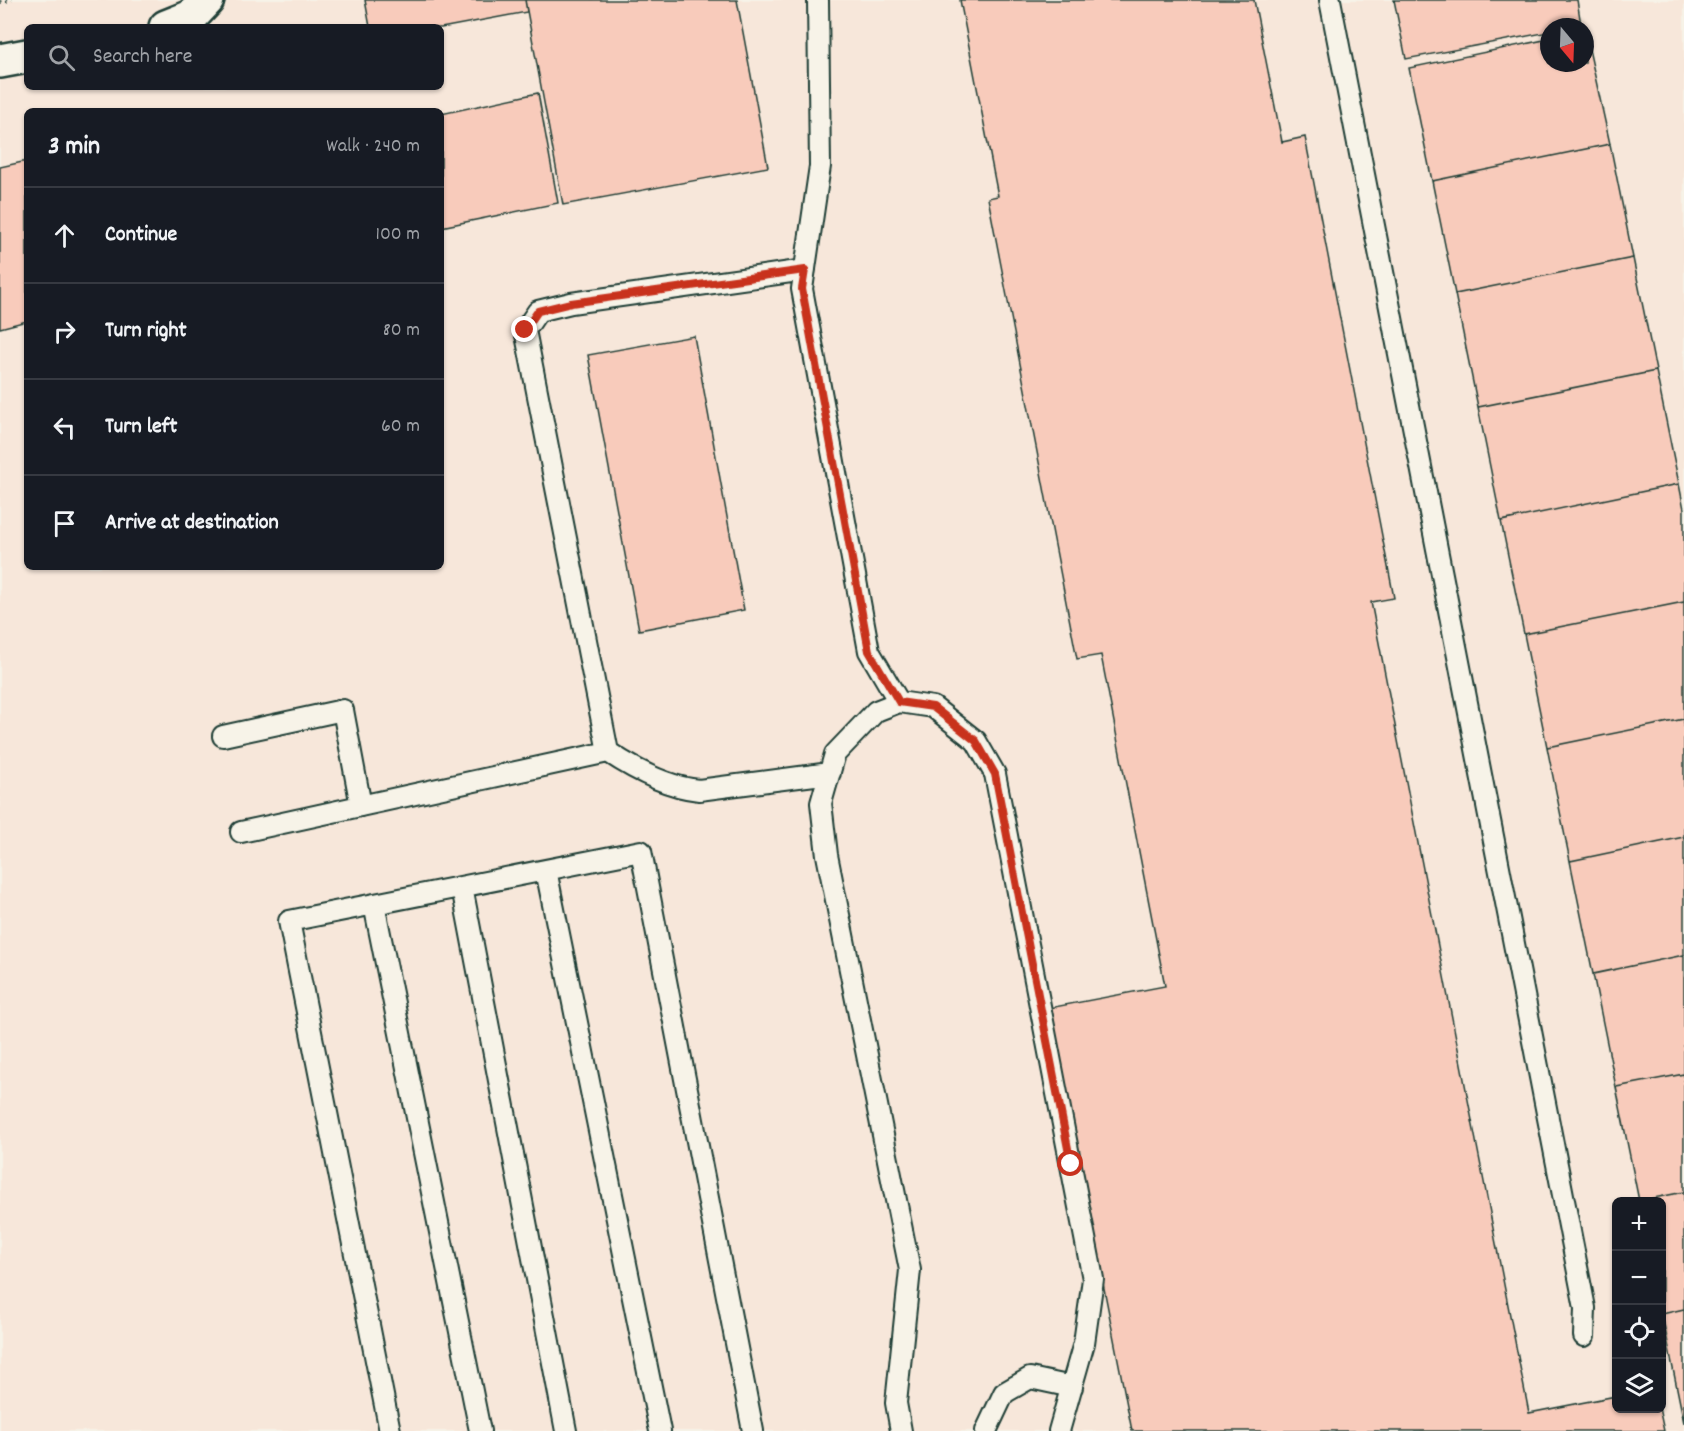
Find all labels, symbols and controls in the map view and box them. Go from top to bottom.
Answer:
north arrow [1540,18,1594,72]
search box [24,24,444,90]
icon: search [45,41,78,74]
text: Search here [93,42,192,73]
text: 3 min [48,129,100,166]
text: Walk · 240 m [326,133,420,161]
icon: ahead [48,219,81,252]
text: Continue [105,220,177,251]
text: 100 m [376,221,420,249]
icon: right [48,315,81,348]
text: Turn right [105,316,187,347]
route end [511,316,537,342]
text: 80 m [383,317,420,345]
icon: left [48,411,81,444]
text: Turn left [105,412,177,443]
text: 60 m [381,413,420,441]
icon: arrive [48,507,81,540]
text: Arrive at destination [105,508,279,539]
route start [1057,1150,1083,1176]
map controls [1612,1197,1666,1413]
button: + [1612,1197,1666,1251]
button: − [1612,1251,1666,1305]
button: locate [1612,1305,1666,1359]
button: layers [1612,1359,1666,1413]

